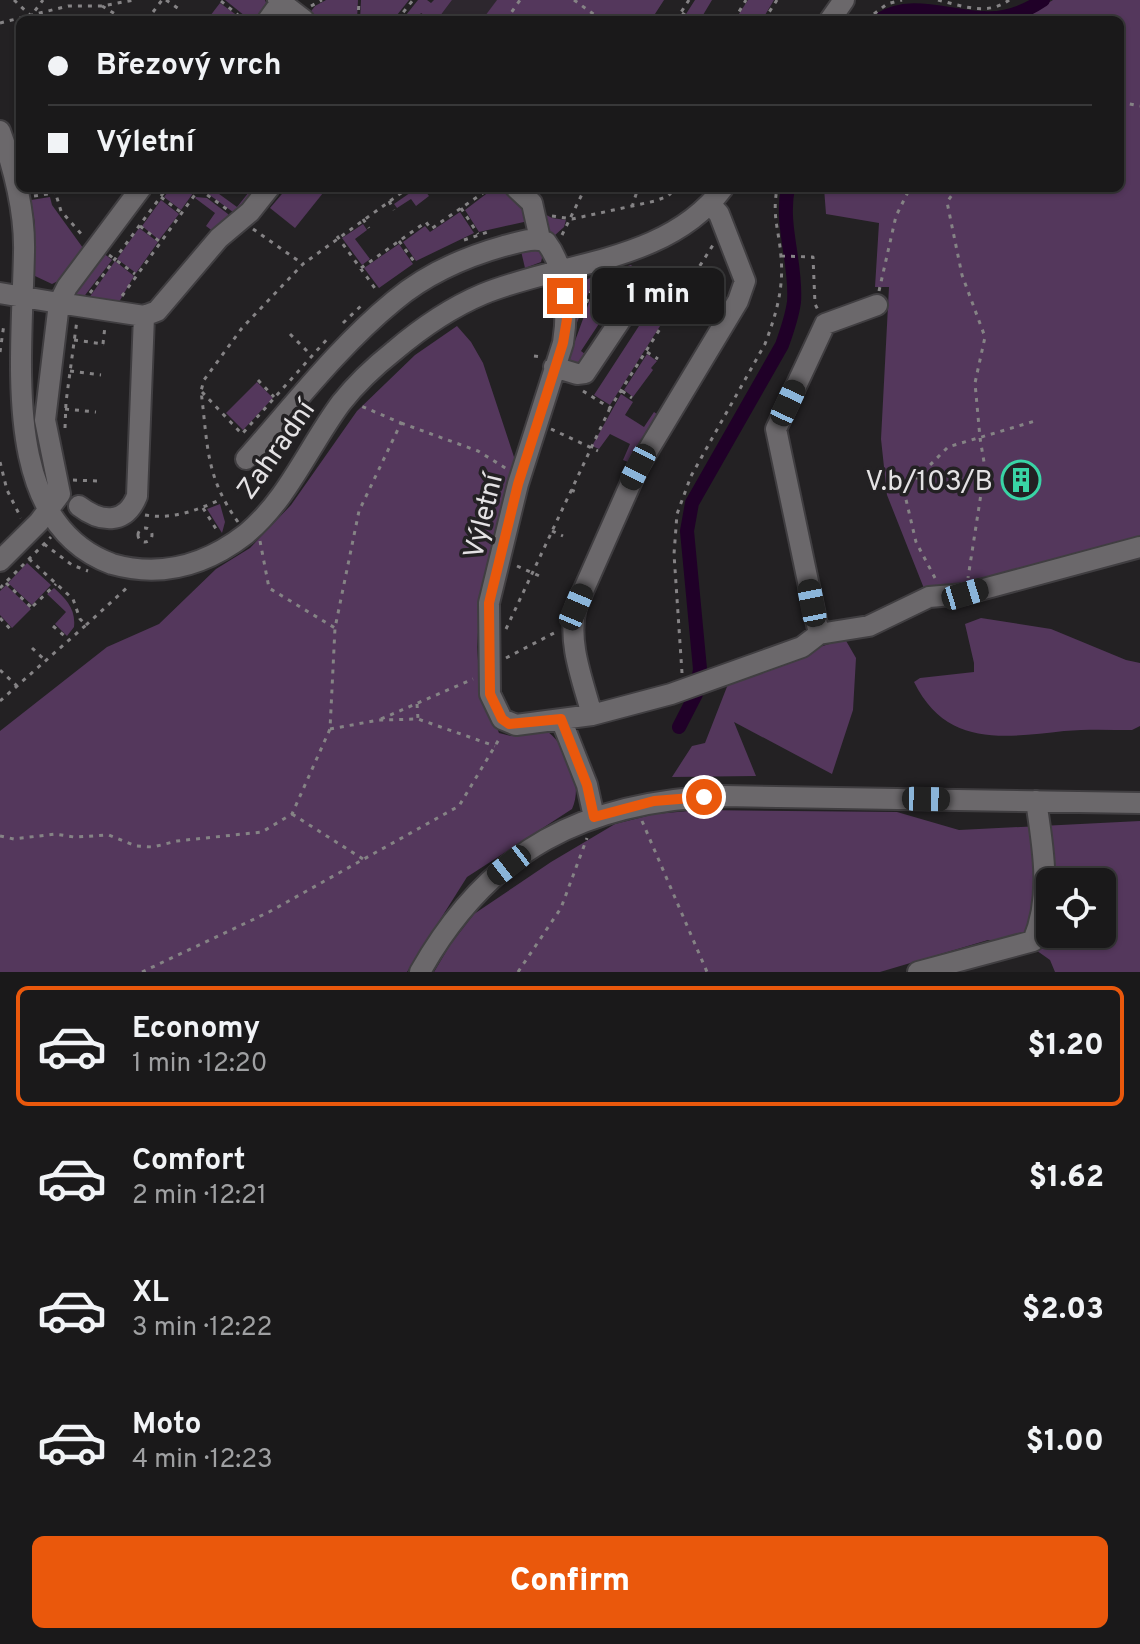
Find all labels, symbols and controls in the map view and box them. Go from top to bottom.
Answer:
text: Březový vrch [96,48,281,85]
text: Výletní [96,125,194,162]
callout: 1 min [593,268,725,324]
route end [547,278,583,314]
text: 1 min [626,279,690,312]
car [767,376,809,430]
street label: Zahradní [230,392,326,507]
car [616,440,660,494]
building icon: V.b/103/B [1000,459,1042,501]
place label: V.b/103/B [865,465,993,501]
street label: Výletní [457,468,514,563]
car [939,576,991,612]
car [796,577,828,629]
car [556,580,596,634]
route start [686,779,722,815]
car [902,787,950,811]
car [483,841,535,889]
map controls [1036,868,1116,948]
button: locate [1036,868,1116,948]
icon: car [36,1010,108,1082]
text: Economy [132,1011,260,1048]
text: $1.20 [1028,1028,1104,1065]
text: 1 min · 12:20 [132,1048,267,1081]
icon: car [36,1142,108,1214]
text: Comfort [132,1143,245,1180]
text: $1.62 [1029,1160,1104,1197]
text: 2 min · 12:21 [132,1180,267,1213]
icon: car [36,1274,108,1346]
text: XL [132,1275,169,1312]
text: $2.03 [1022,1292,1104,1329]
text: 3 min · 12:22 [132,1312,273,1345]
icon: car [36,1406,108,1478]
text: Moto [132,1407,202,1444]
text: $1.00 [1026,1424,1104,1461]
text: 4 min · 12:23 [132,1444,273,1477]
button: Confirm [32,1536,1108,1628]

